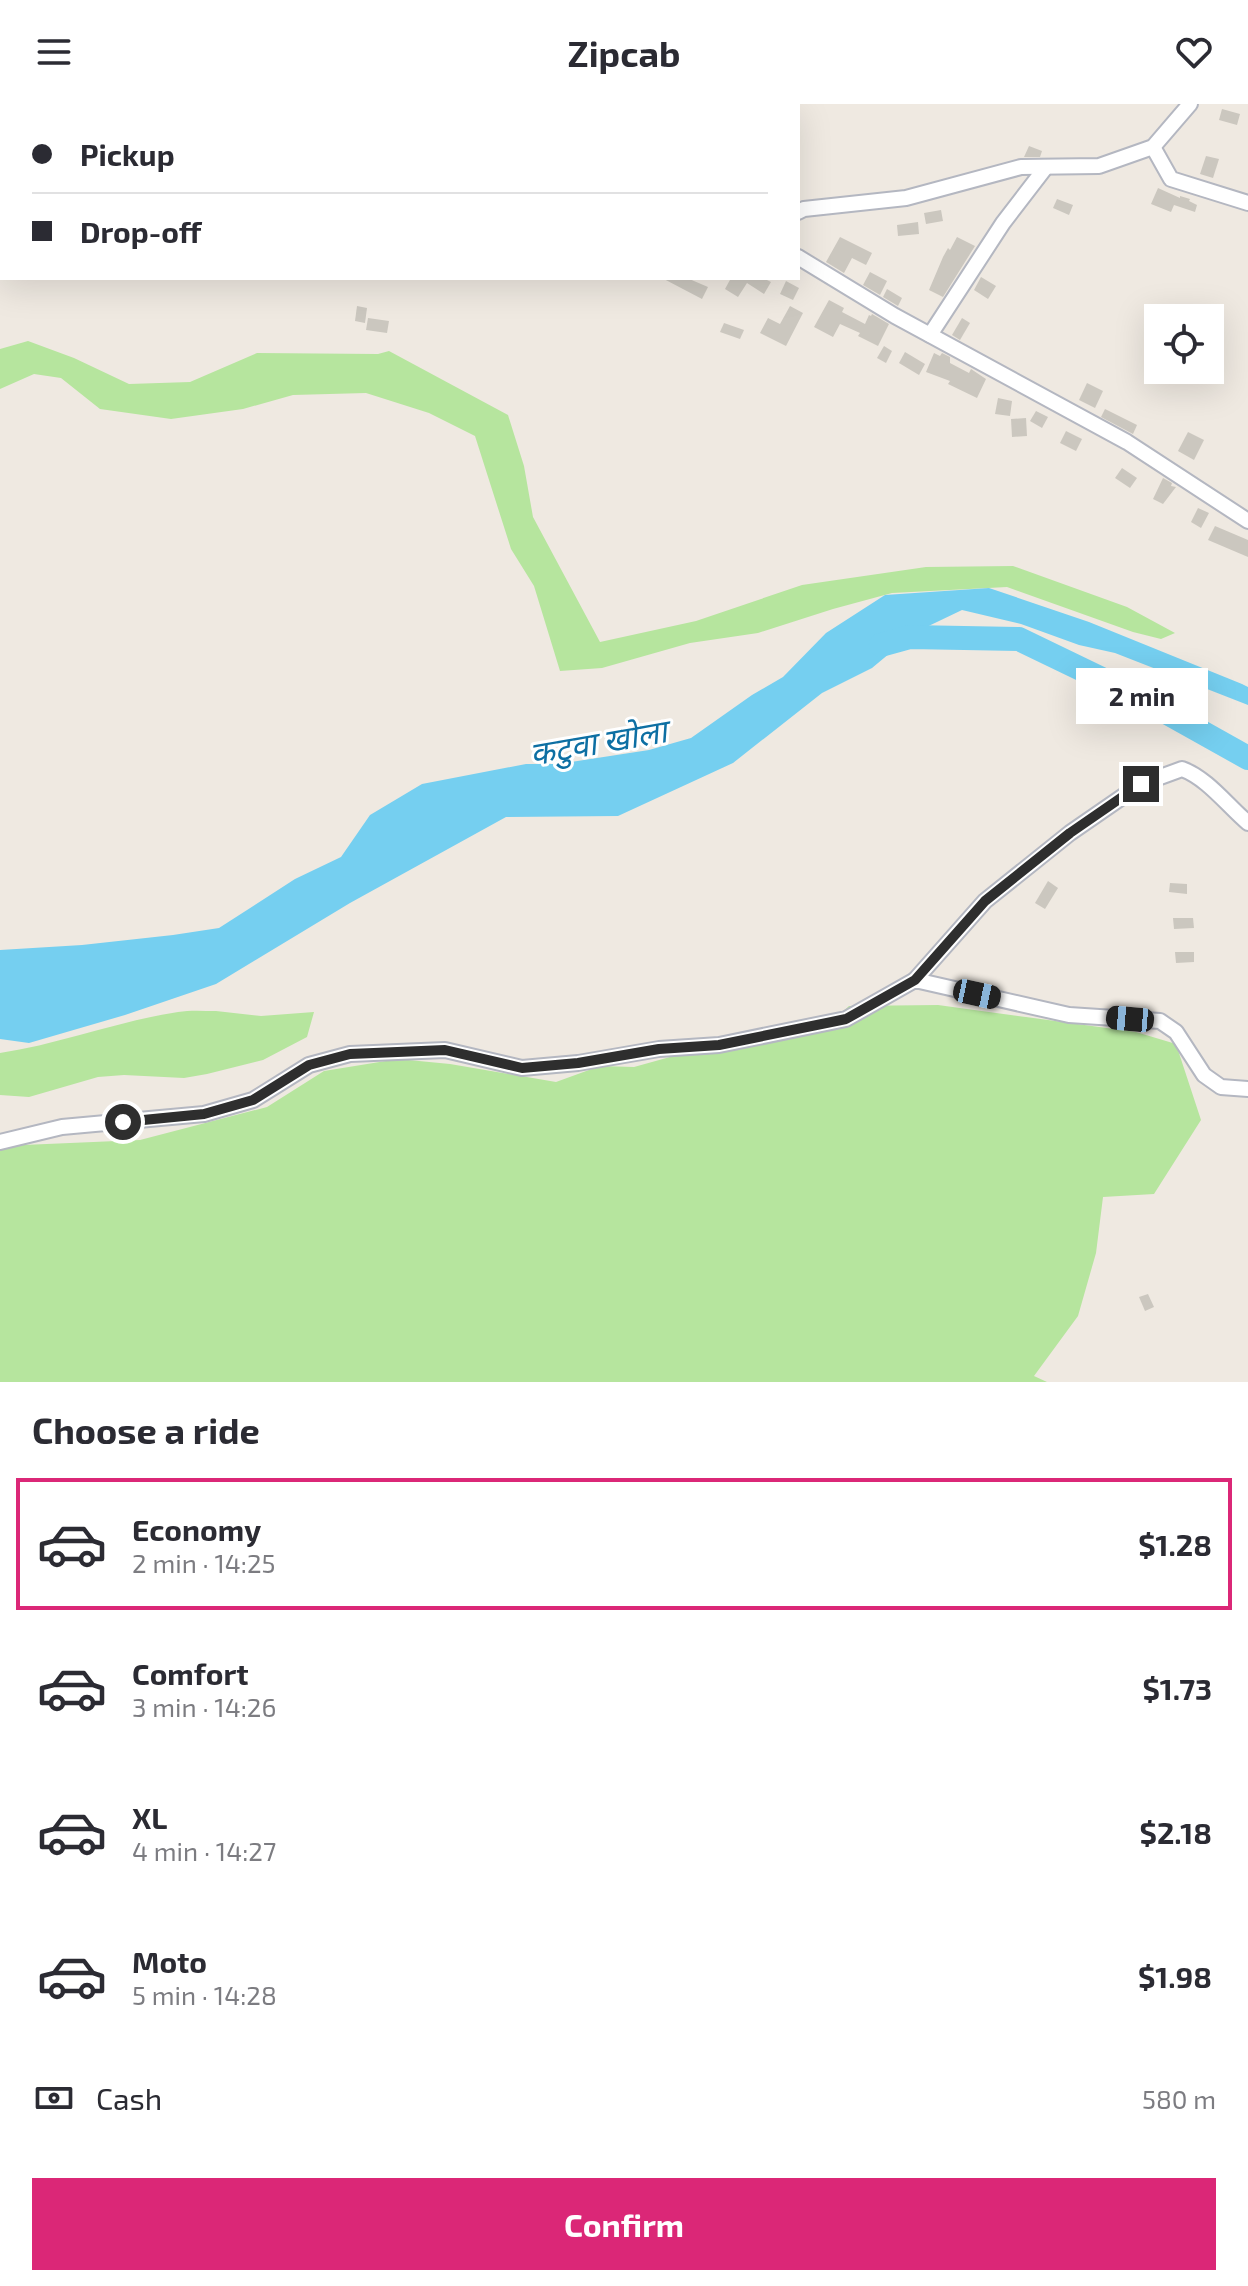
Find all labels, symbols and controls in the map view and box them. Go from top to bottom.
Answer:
icon: menu [32,30,76,74]
icon: heart [1172,30,1216,74]
text: Zipcab [568,31,680,74]
text: Pickup [80,136,175,172]
text: Drop-off [80,213,202,249]
map controls [1144,304,1224,384]
button: locate [1144,304,1224,384]
callout: 2 min [1075,668,1207,724]
text: 2 min [1109,680,1175,711]
water label: कटुवा खोला [527,709,676,775]
route end [1123,766,1159,802]
car [951,977,1003,1011]
car [1105,1005,1155,1033]
route start [105,1104,141,1140]
text: Choose a ride [32,1408,260,1451]
icon: car [36,1508,108,1580]
text: Economy [132,1511,261,1547]
text: $1.28 [1138,1526,1212,1562]
text: 2 min · 14:25 [132,1547,276,1578]
icon: car [36,1652,108,1724]
text: Comfort [132,1655,249,1691]
text: $1.73 [1142,1670,1212,1706]
text: 3 min · 14:26 [132,1691,276,1722]
icon: car [36,1796,108,1868]
text: XL [132,1799,167,1835]
text: $2.18 [1140,1814,1212,1850]
text: 4 min · 14:27 [132,1835,276,1866]
icon: car [36,1940,108,2012]
text: Moto [132,1943,207,1979]
text: $1.98 [1138,1958,1212,1994]
text: 5 min · 14:28 [132,1979,277,2010]
icon: cash [32,2076,76,2120]
text: Cash [96,2080,162,2116]
text: 580 m [1142,2083,1216,2114]
button: Confirm [32,2178,1216,2270]

